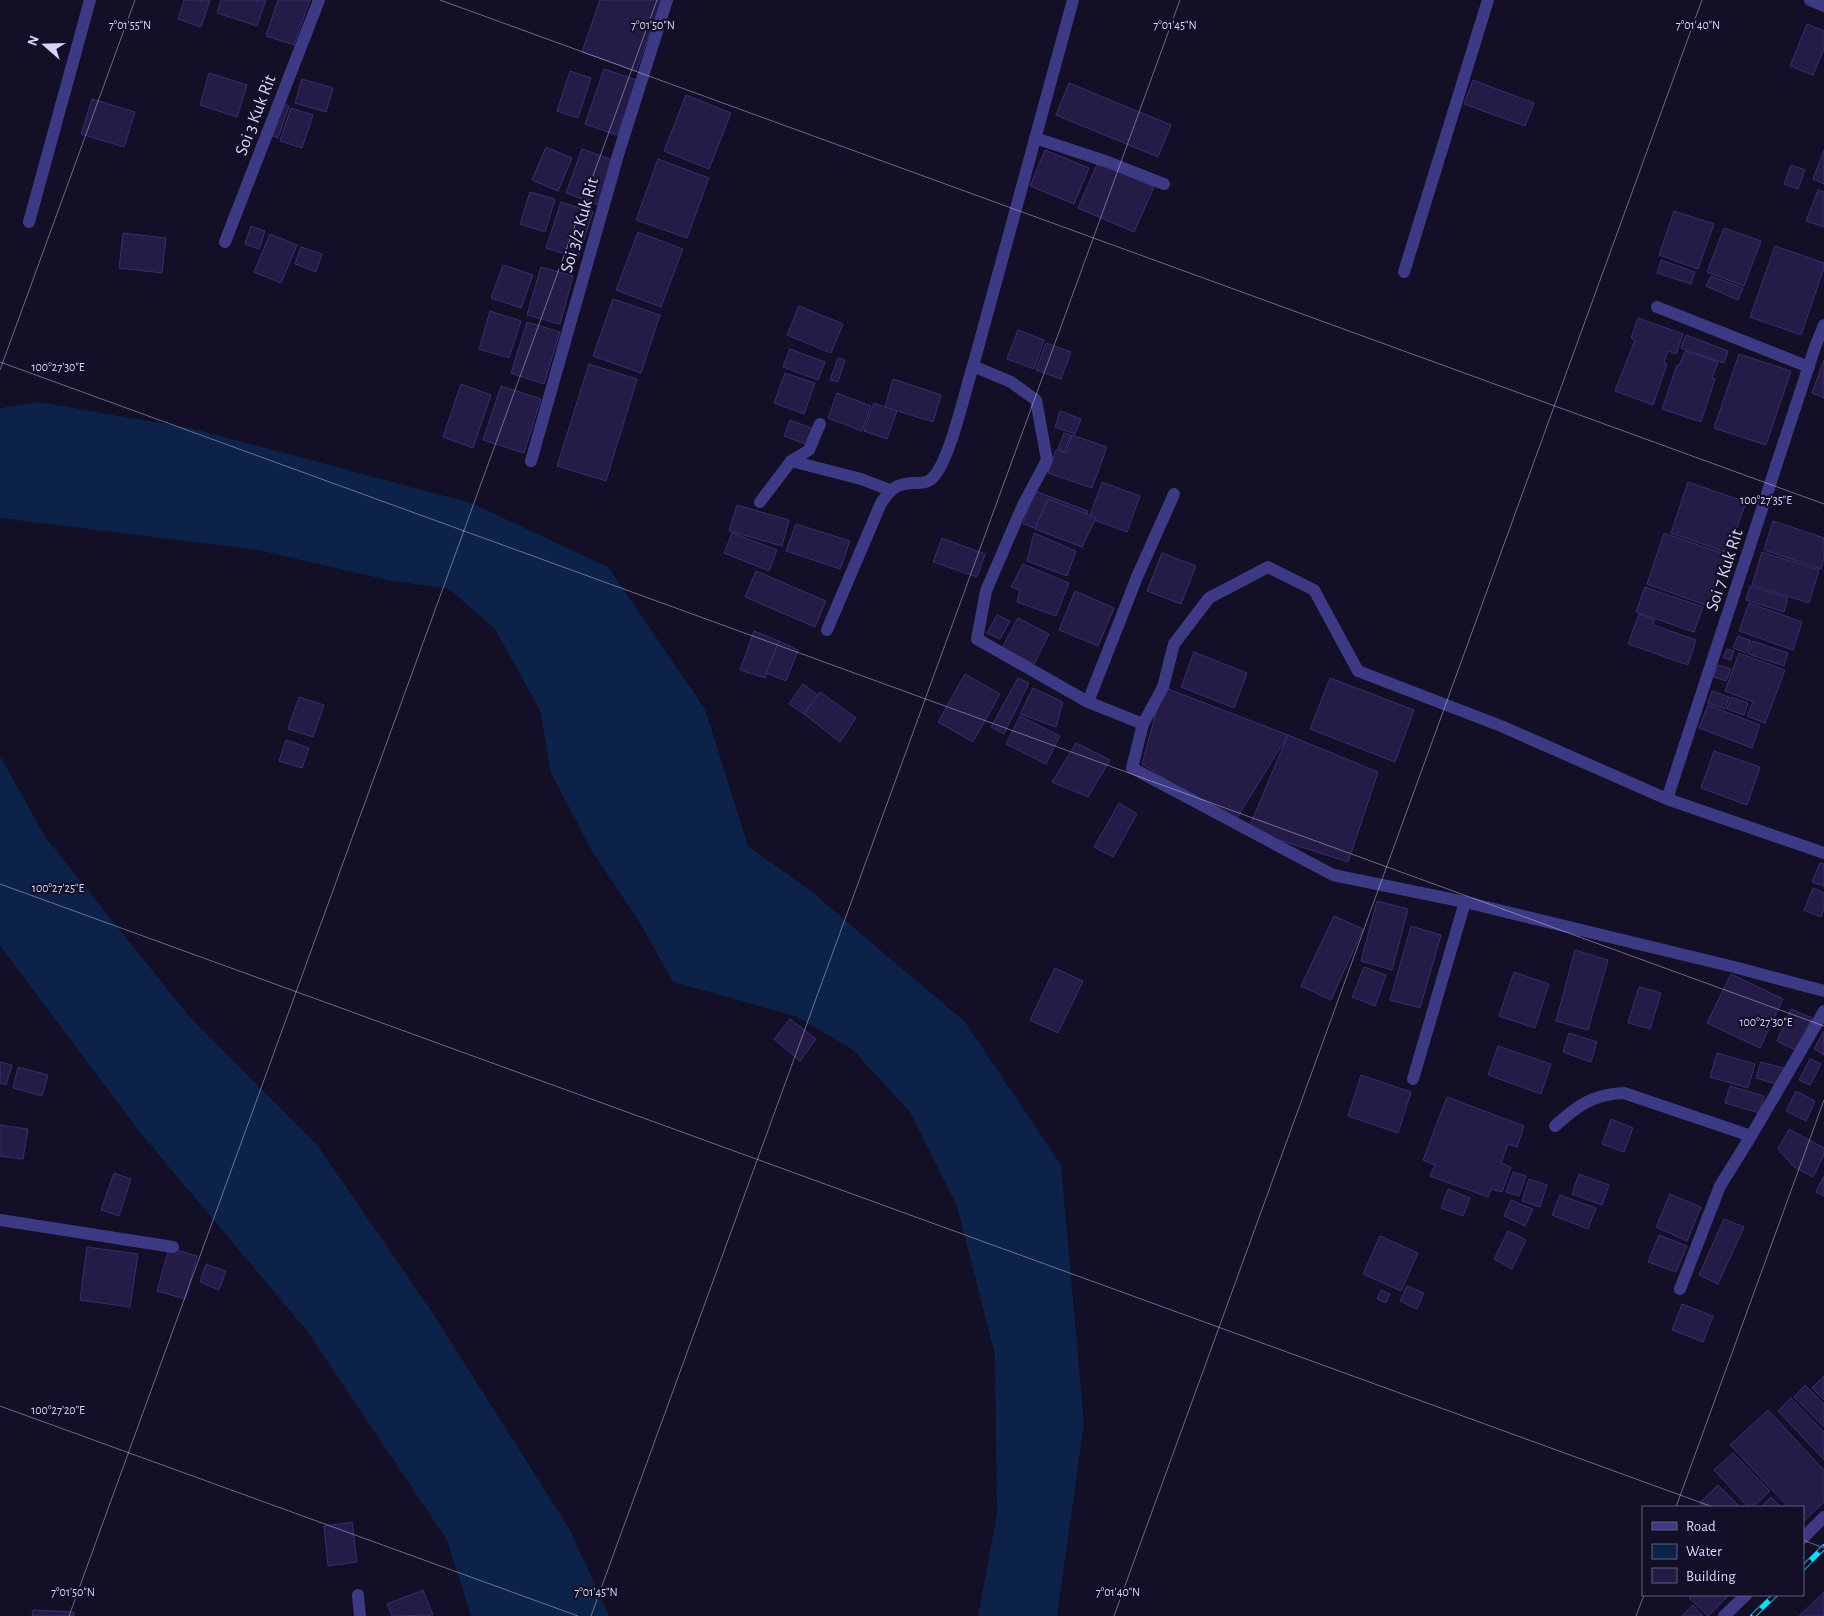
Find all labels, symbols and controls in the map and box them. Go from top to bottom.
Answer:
text: 7°01'55"N [109,19,151,31]
text: 7°01'50"N [631,19,675,31]
text: 7°01'45"N [1153,19,1197,31]
text: 7°01'40"N [1676,19,1720,31]
north arrow [20,20,70,70]
text: N [25,34,42,48]
street label: Soi 3 Kuk Rit [232,72,280,158]
street label: Soi 3/2 Kuk Rit [558,175,602,275]
text: 100°27'30"E [31,361,85,373]
text: 100°27'35"E [1740,494,1792,506]
street label: Soi 7 Kuk Rit [1703,527,1747,613]
text: 100°27'25"E [32,882,84,894]
text: 100°27'30"E [1739,1016,1793,1028]
text: 100°27'20"E [31,1404,85,1416]
legend [1642,1506,1804,1596]
text: Road [1686,1519,1716,1534]
text: Water [1686,1544,1722,1559]
text: Building [1686,1569,1736,1584]
text: 7°01'50"N [51,1586,95,1598]
text: 7°01'45"N [574,1586,618,1598]
text: 7°01'40"N [1096,1586,1140,1598]

